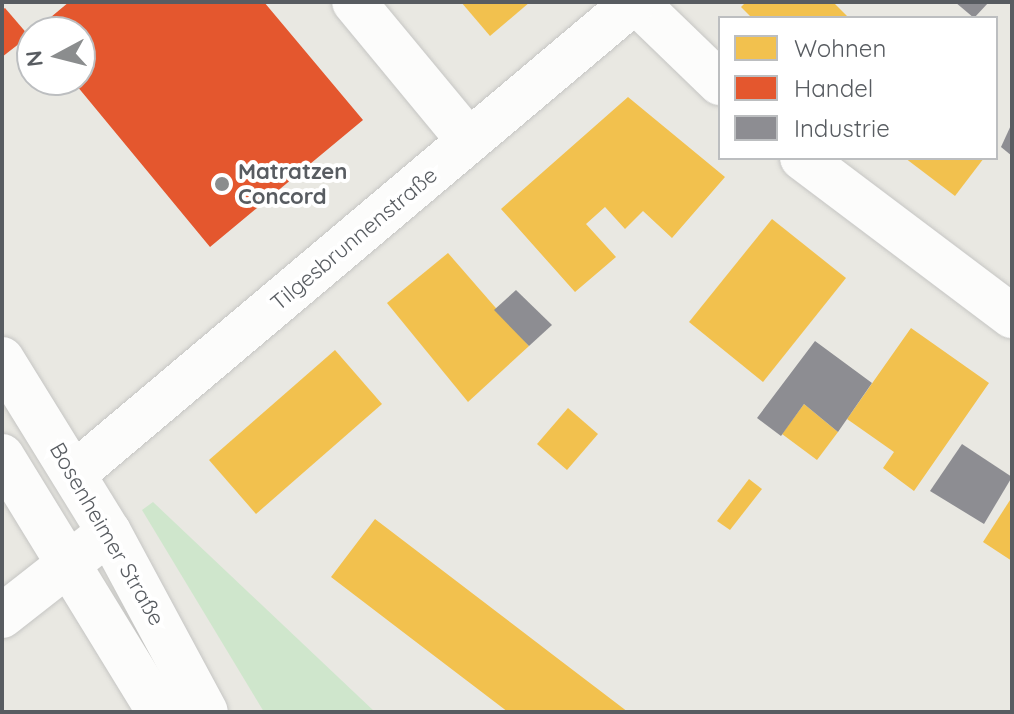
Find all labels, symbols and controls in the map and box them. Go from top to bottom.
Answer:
north arrow [16,16,96,96]
legend [718,16,998,160]
text: Wohnen [794,33,886,63]
text: N [19,49,49,68]
text: Handel [794,73,873,103]
text: Industrie [794,113,890,143]
place label: Matratzen Concord [238,158,347,210]
street label: Tilgesbrunnenstraße [266,162,442,316]
marker: Matratzen Concord [213,175,231,193]
street label: Bosenheimer Straße [44,438,170,630]

